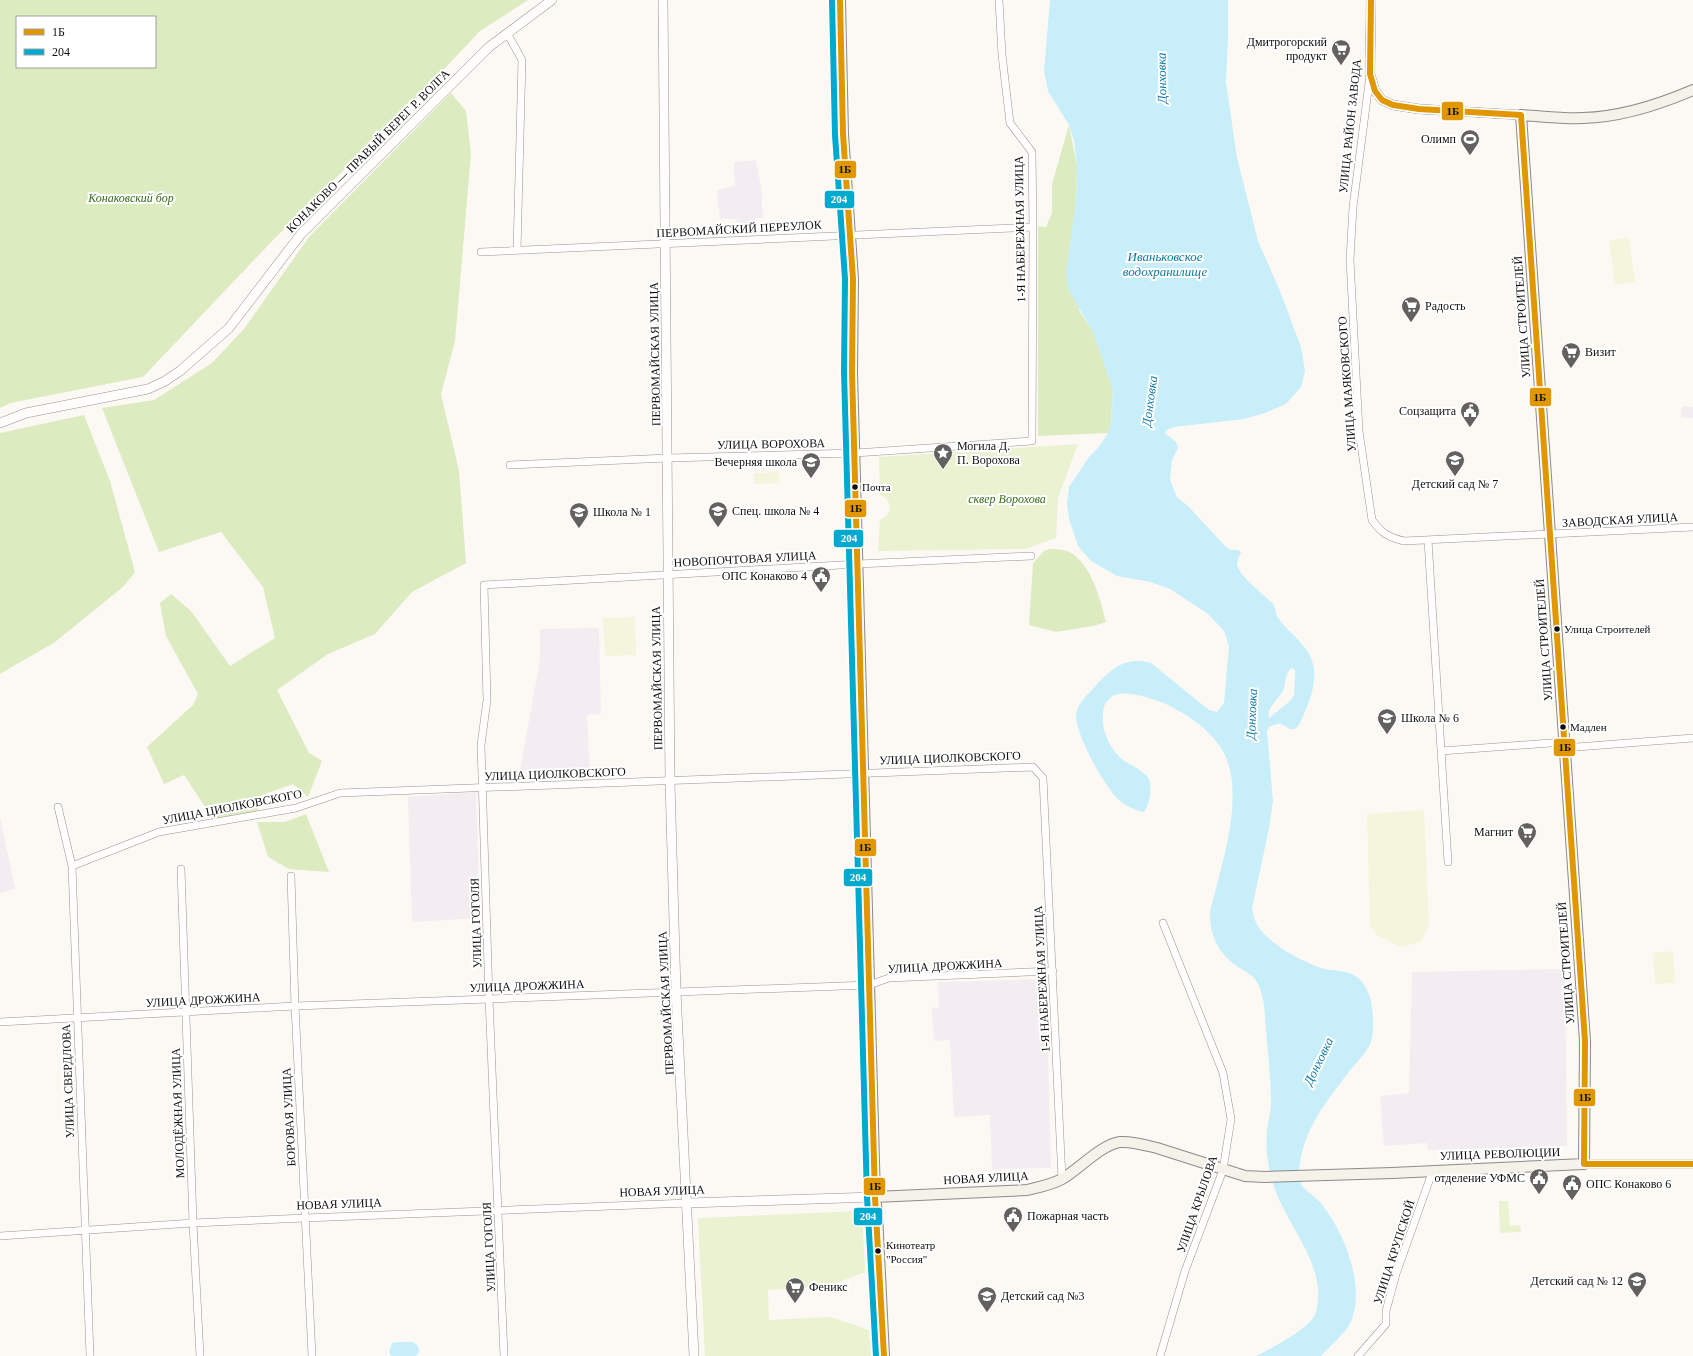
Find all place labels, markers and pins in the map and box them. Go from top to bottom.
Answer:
place label: Дмитрогорский продукт [1247,35,1328,63]
supermarket icon: Дмитрогорский продукт [1330,38,1352,66]
sports icon: Олимп [1459,128,1481,156]
place label: Олимп [1421,132,1457,146]
supermarket icon: Радость [1400,295,1422,323]
place label: Радость [1425,299,1466,313]
supermarket icon: Визит [1560,341,1582,369]
place label: Визит [1585,345,1617,359]
public building icon: Соцзащита [1459,400,1481,428]
place label: Соцзащита [1399,404,1457,418]
place label: Могила Д. П. Ворохова [957,439,1020,467]
place icon: Могила Д. П. Ворохова [932,442,954,470]
school or university icon: Детский сад № 7 [1444,449,1466,477]
school or university icon: Вечерняя школа [800,451,822,479]
place label: Вечерняя школа [715,455,798,469]
place label: Детский сад № 7 [1412,477,1498,491]
place label: Почта [862,481,891,493]
marker: Почта [850,482,860,492]
school or university icon: Спец. школа № 4 [707,500,729,528]
school or university icon: Школа № 1 [568,501,590,529]
place label: Спец. школа № 4 [732,504,819,518]
place label: Школа № 1 [593,505,651,519]
public building icon: ОПС Конаково 4 [810,565,832,593]
place label: ОПС Конаково 4 [722,569,807,583]
place label: Улица Строителей [1564,623,1651,635]
marker: Улица Строителей [1552,624,1562,634]
school or university icon: Школа № 6 [1376,707,1398,735]
place label: Школа № 6 [1401,711,1459,725]
place label: Мадлен [1570,721,1607,733]
marker: Мадлен [1558,722,1568,732]
supermarket icon: Магнит [1516,821,1538,849]
place label: Магнит [1474,825,1514,839]
public building icon: отделение УФМС [1528,1167,1550,1195]
place label: отделение УФМС [1434,1171,1525,1185]
public building icon: ОПС Конаково 6 [1561,1173,1583,1201]
place label: ОПС Конаково 6 [1586,1177,1671,1191]
public building icon: Пожарная часть [1002,1205,1024,1233]
place label: Пожарная часть [1027,1209,1109,1223]
place label: Кинотеатр "Россия" [886,1239,936,1265]
marker: Кинотеатр "Россия" [873,1246,883,1256]
school or university icon: Детский сад № 12 [1626,1270,1648,1298]
place label: Детский сад № 12 [1531,1274,1623,1288]
supermarket icon: Феникс [784,1276,806,1304]
place label: Феникс [809,1280,848,1294]
school or university icon: Детский сад №3 [976,1285,998,1313]
place label: Детский сад №3 [1001,1289,1084,1303]

